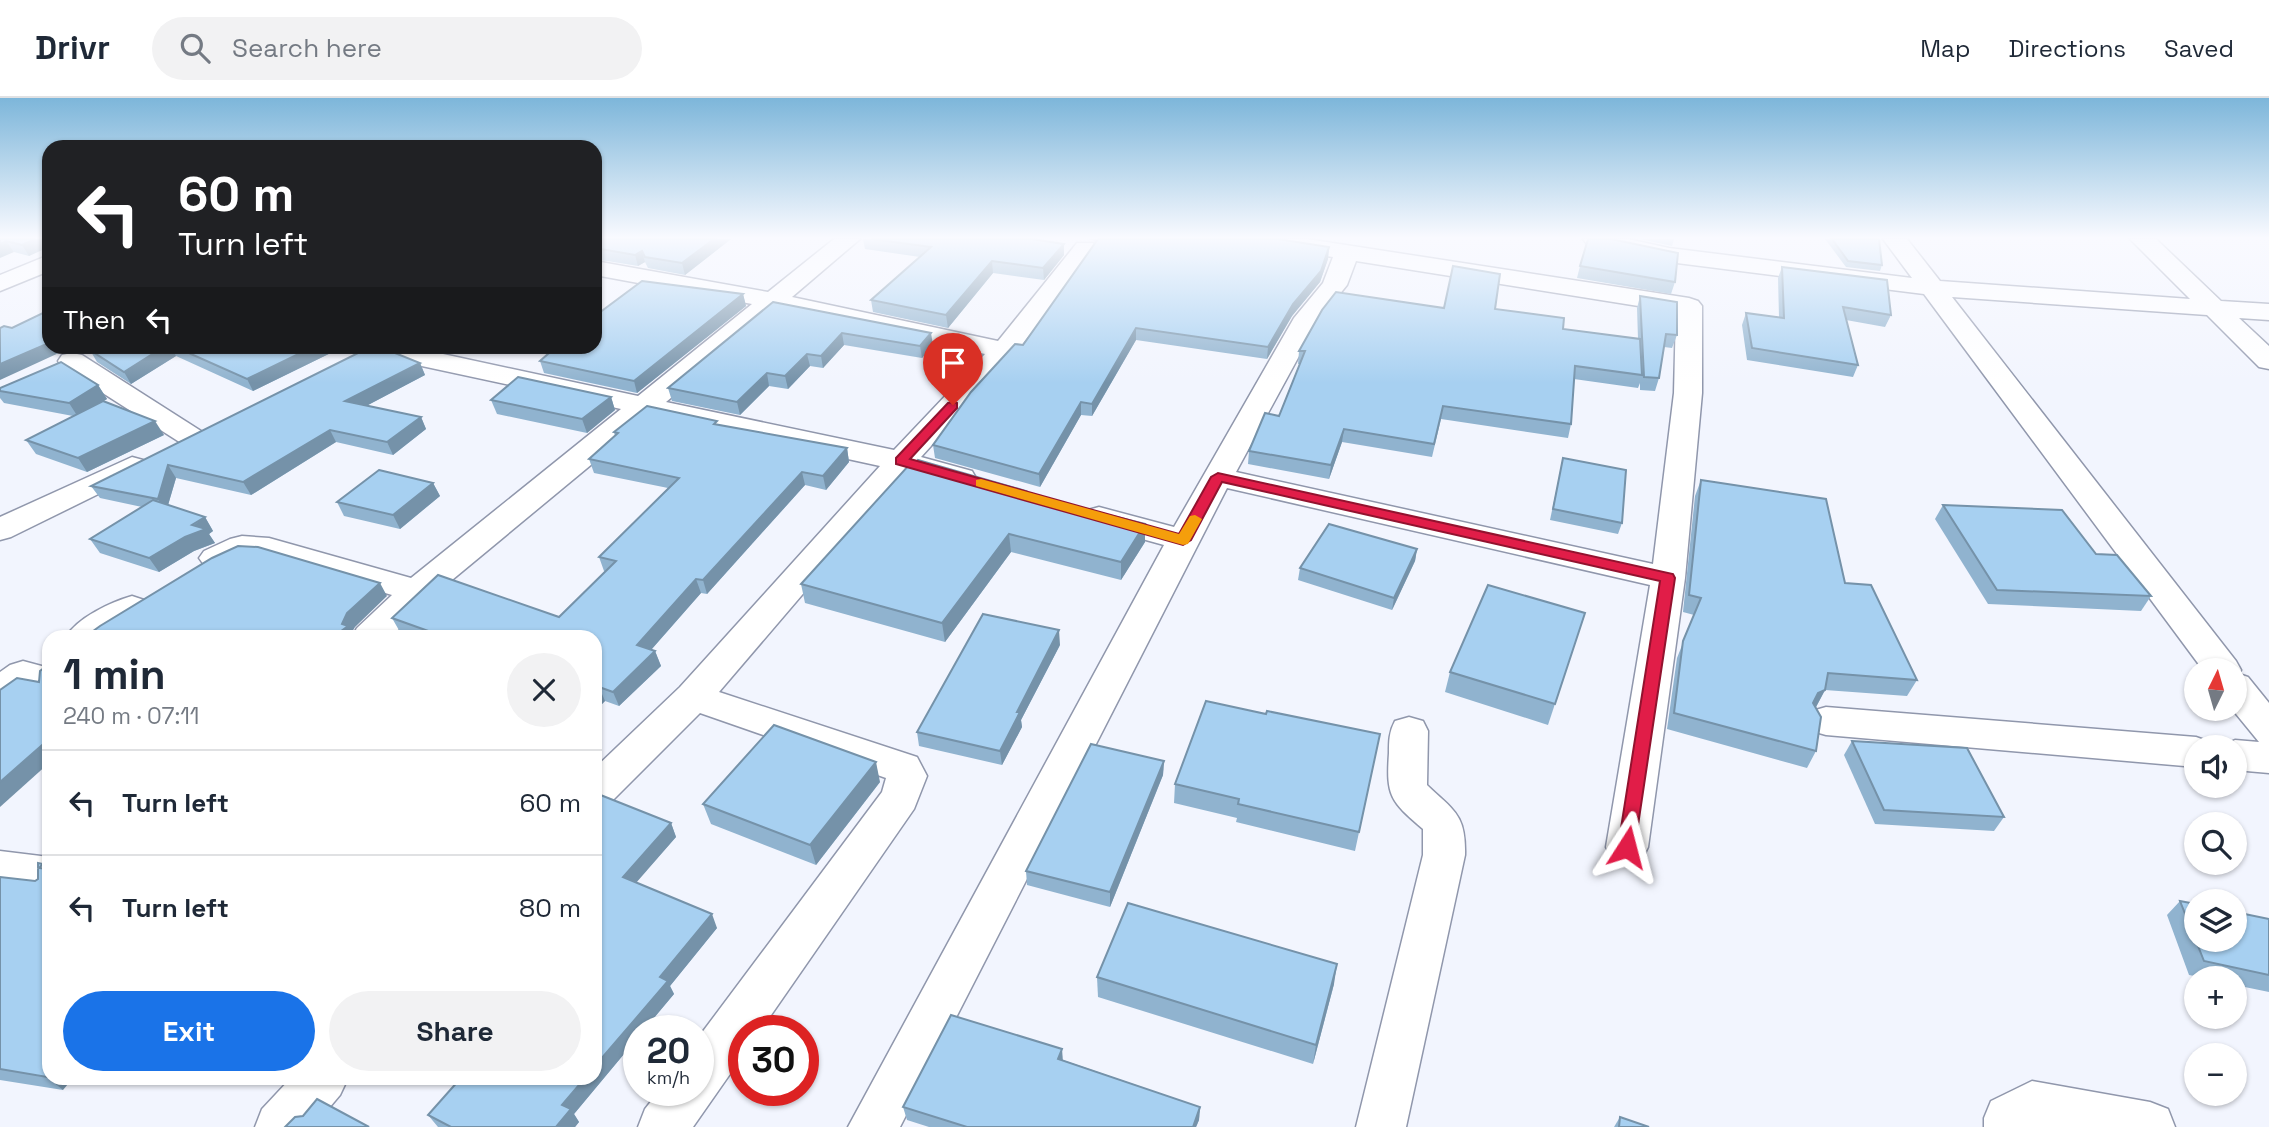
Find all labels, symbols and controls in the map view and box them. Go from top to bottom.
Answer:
search box [152,17,642,80]
text: Drivr [35,27,110,69]
icon: search [176,29,214,67]
text: Search here [232,31,382,65]
text: Map [1920,33,1970,64]
text: Directions [2008,33,2126,64]
text: Saved [2164,33,2234,64]
text: 60 m [178,163,294,225]
icon: left [63,168,154,259]
text: Turn left [178,224,308,264]
icon: left [140,301,178,339]
text: Then [63,303,126,337]
pin [923,333,983,405]
icon: arrive [934,344,972,382]
text: 1 min [63,648,166,701]
button: close [507,653,581,727]
north arrow [2184,658,2247,721]
map controls [2184,658,2247,1106]
text: 240 m · 07:11 [63,701,199,731]
button: sound [2184,735,2247,798]
icon: left [63,784,101,822]
text: Turn left [122,786,229,820]
text: 60 m [519,786,581,820]
position arrow [1590,810,1664,884]
button: search [2184,812,2247,875]
icon: left [63,889,101,927]
button: layers [2184,889,2247,952]
text: Turn left [122,891,229,925]
text: 80 m [519,891,581,925]
button: + [2184,966,2247,1029]
button: Exit [63,991,315,1071]
button: Share [329,991,581,1071]
speed limit sign: 30 [728,1015,819,1106]
text: 20 [647,1029,690,1073]
button: − [2184,1043,2247,1106]
text: km/h [647,1066,690,1089]

